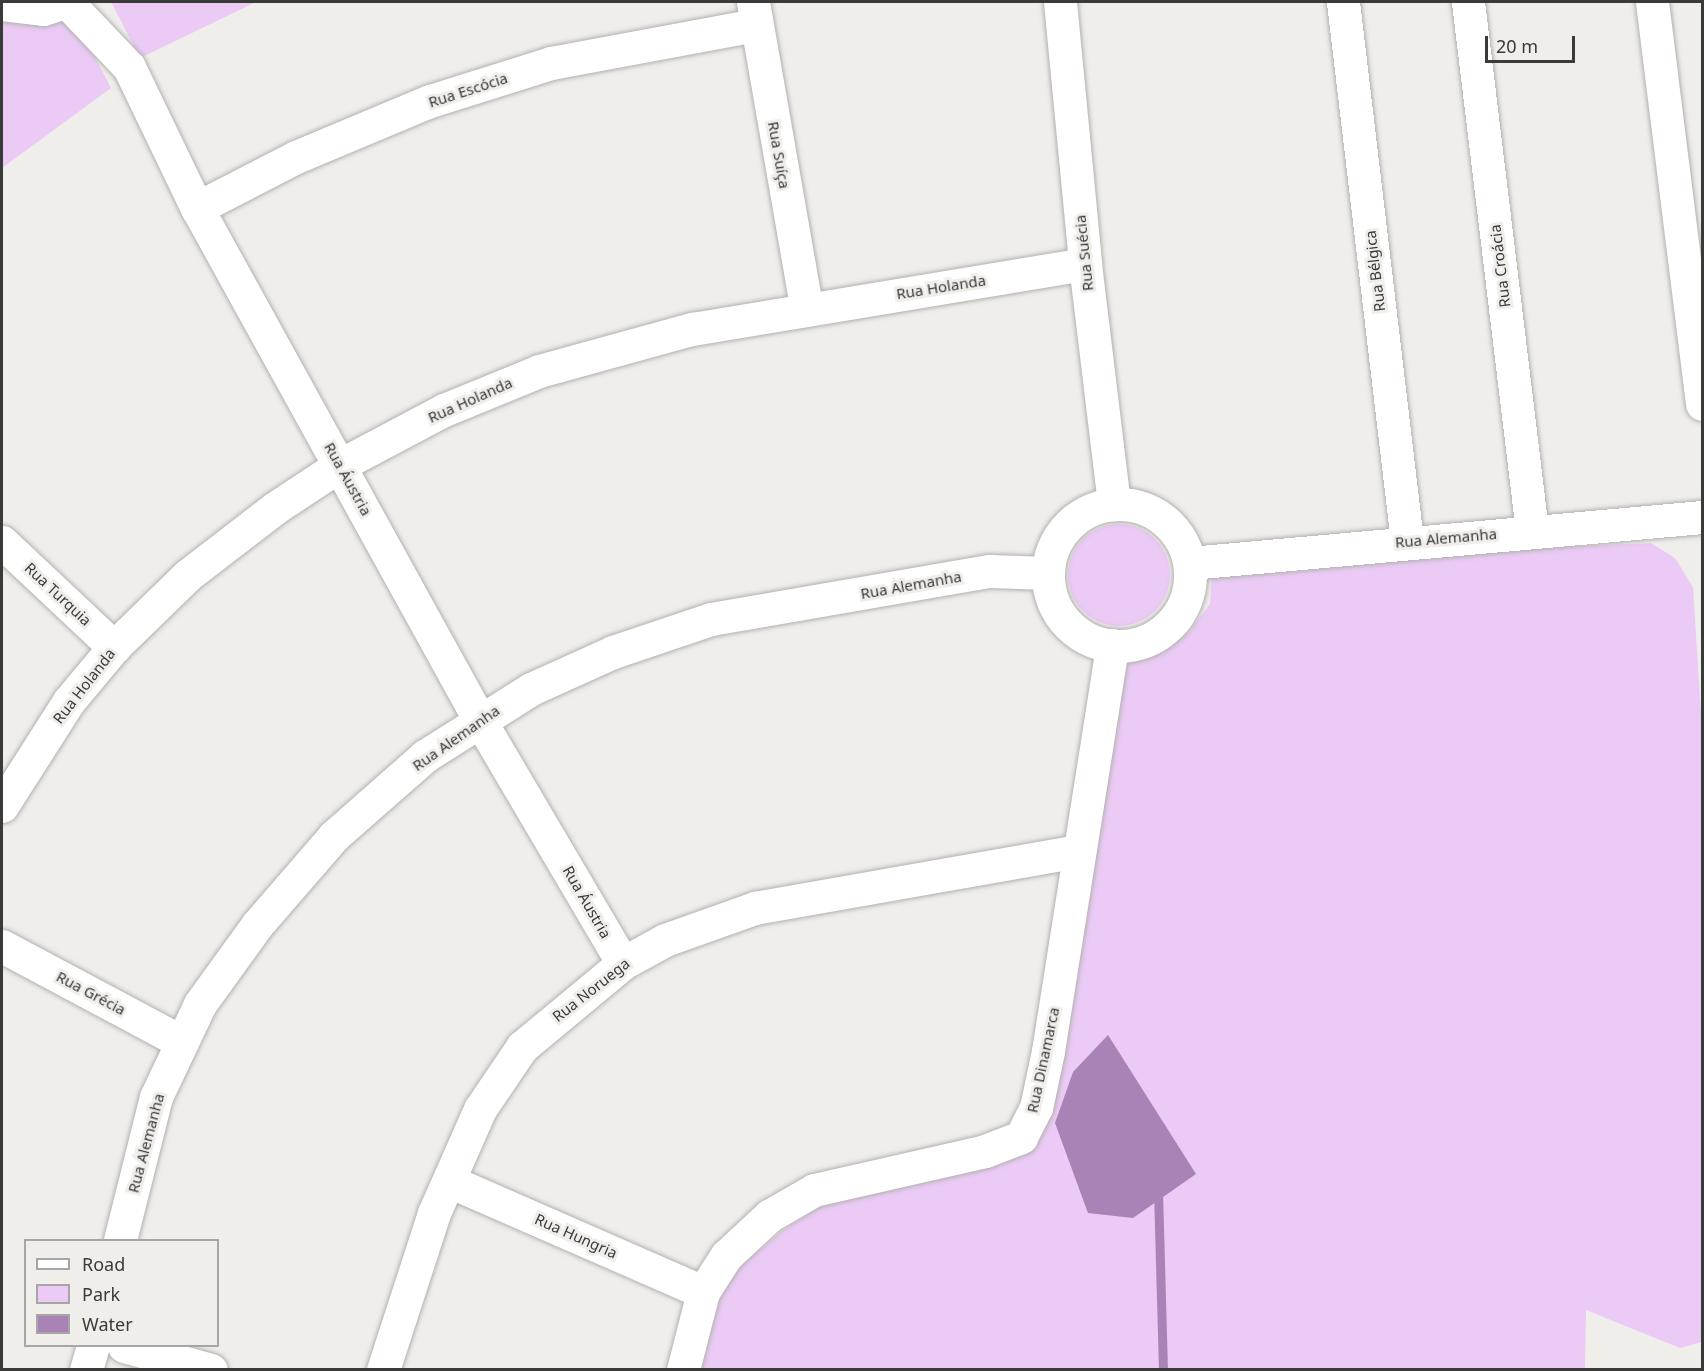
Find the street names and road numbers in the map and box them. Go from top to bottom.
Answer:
street label: Rua Escócia [426,69,510,111]
street label: Rua Suíça [764,120,794,190]
street label: Rua Suécia [1071,214,1097,292]
street label: Rua Croácia [1486,224,1514,308]
street label: Rua Bélgica [1361,229,1389,313]
street label: Rua Holanda [895,271,987,303]
street label: Rua Holanda [425,373,515,427]
street label: Rua Áustria [321,439,375,519]
street label: Rua Alemanha [1394,525,1498,551]
street label: Rua Turquia [21,559,95,629]
street label: Rua Alemanha [859,567,963,603]
street label: Rua Holanda [49,645,119,727]
street label: Rua Alemanha [409,701,503,775]
street label: Rua Áustria [559,862,615,942]
street label: Rua Noruega [549,954,633,1026]
street label: Rua Grécia [53,967,129,1019]
street label: Rua Dinamarca [1023,1006,1063,1114]
street label: Rua Alemanha [124,1091,168,1195]
street label: Rua Hungria [532,1210,620,1262]

